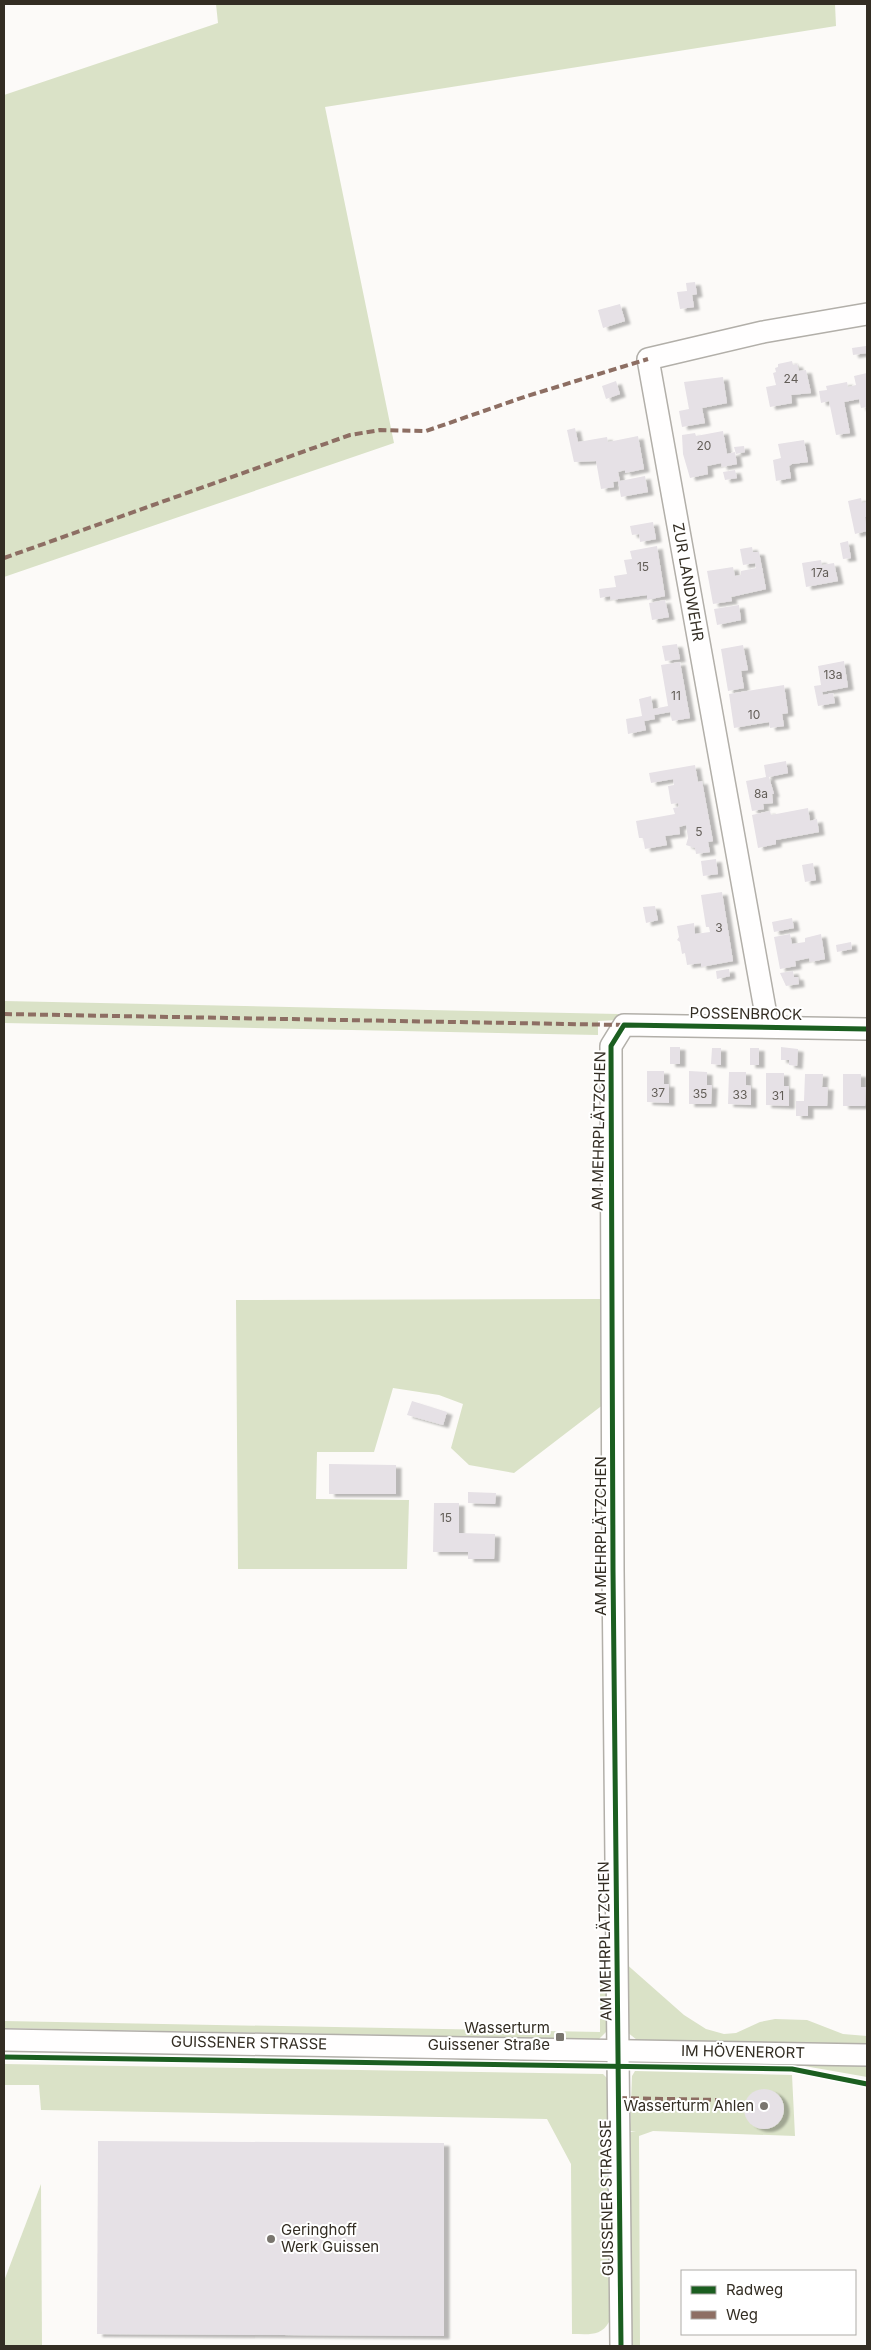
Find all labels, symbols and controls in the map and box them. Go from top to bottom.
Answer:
house number: 24 [784,371,799,386]
house number: 20 [697,438,711,453]
street label: ZUR LANDWEHR [669,521,708,643]
house number: 15 [637,559,649,574]
house number: 17a [811,565,829,580]
house number: 13a [823,667,843,682]
house number: 11 [671,688,681,703]
house number: 10 [748,707,760,722]
house number: 8a [754,786,768,801]
house number: 5 [695,824,703,839]
house number: 3 [715,920,723,935]
street label: POSSENBROCK [690,1003,802,1024]
street label: AM MEHRPLÄTZCHEN [588,1051,609,1211]
house number: 37 [651,1085,665,1100]
house number: 35 [693,1086,707,1101]
house number: 33 [733,1087,747,1102]
house number: 31 [772,1088,784,1103]
street label: AM MEHRPLÄTZCHEN [591,1456,610,1616]
house number: 15 [440,1510,452,1525]
street label: AM MEHRPLÄTZCHEN [594,1861,615,2021]
place label: Wasserturm Guissener Straße [428,2018,550,2054]
marker: Wasserturm Guissener Straße [554,2031,566,2043]
street label: GUISSENER STRASSE [171,2032,327,2053]
street label: IM HÖVENERORT [681,2041,805,2062]
place label: Wasserturm Ahlen [624,2096,754,2115]
marker: Wasserturm Ahlen [758,2100,770,2112]
street label: GUISSENER STRASSE [596,2120,617,2276]
place label: Geringhoff Werk Guissen [281,2220,379,2256]
marker: Geringhoff Werk Guissen [265,2233,277,2245]
legend [681,2270,856,2335]
text: Radweg [726,2280,783,2299]
text: Weg [726,2305,758,2324]

